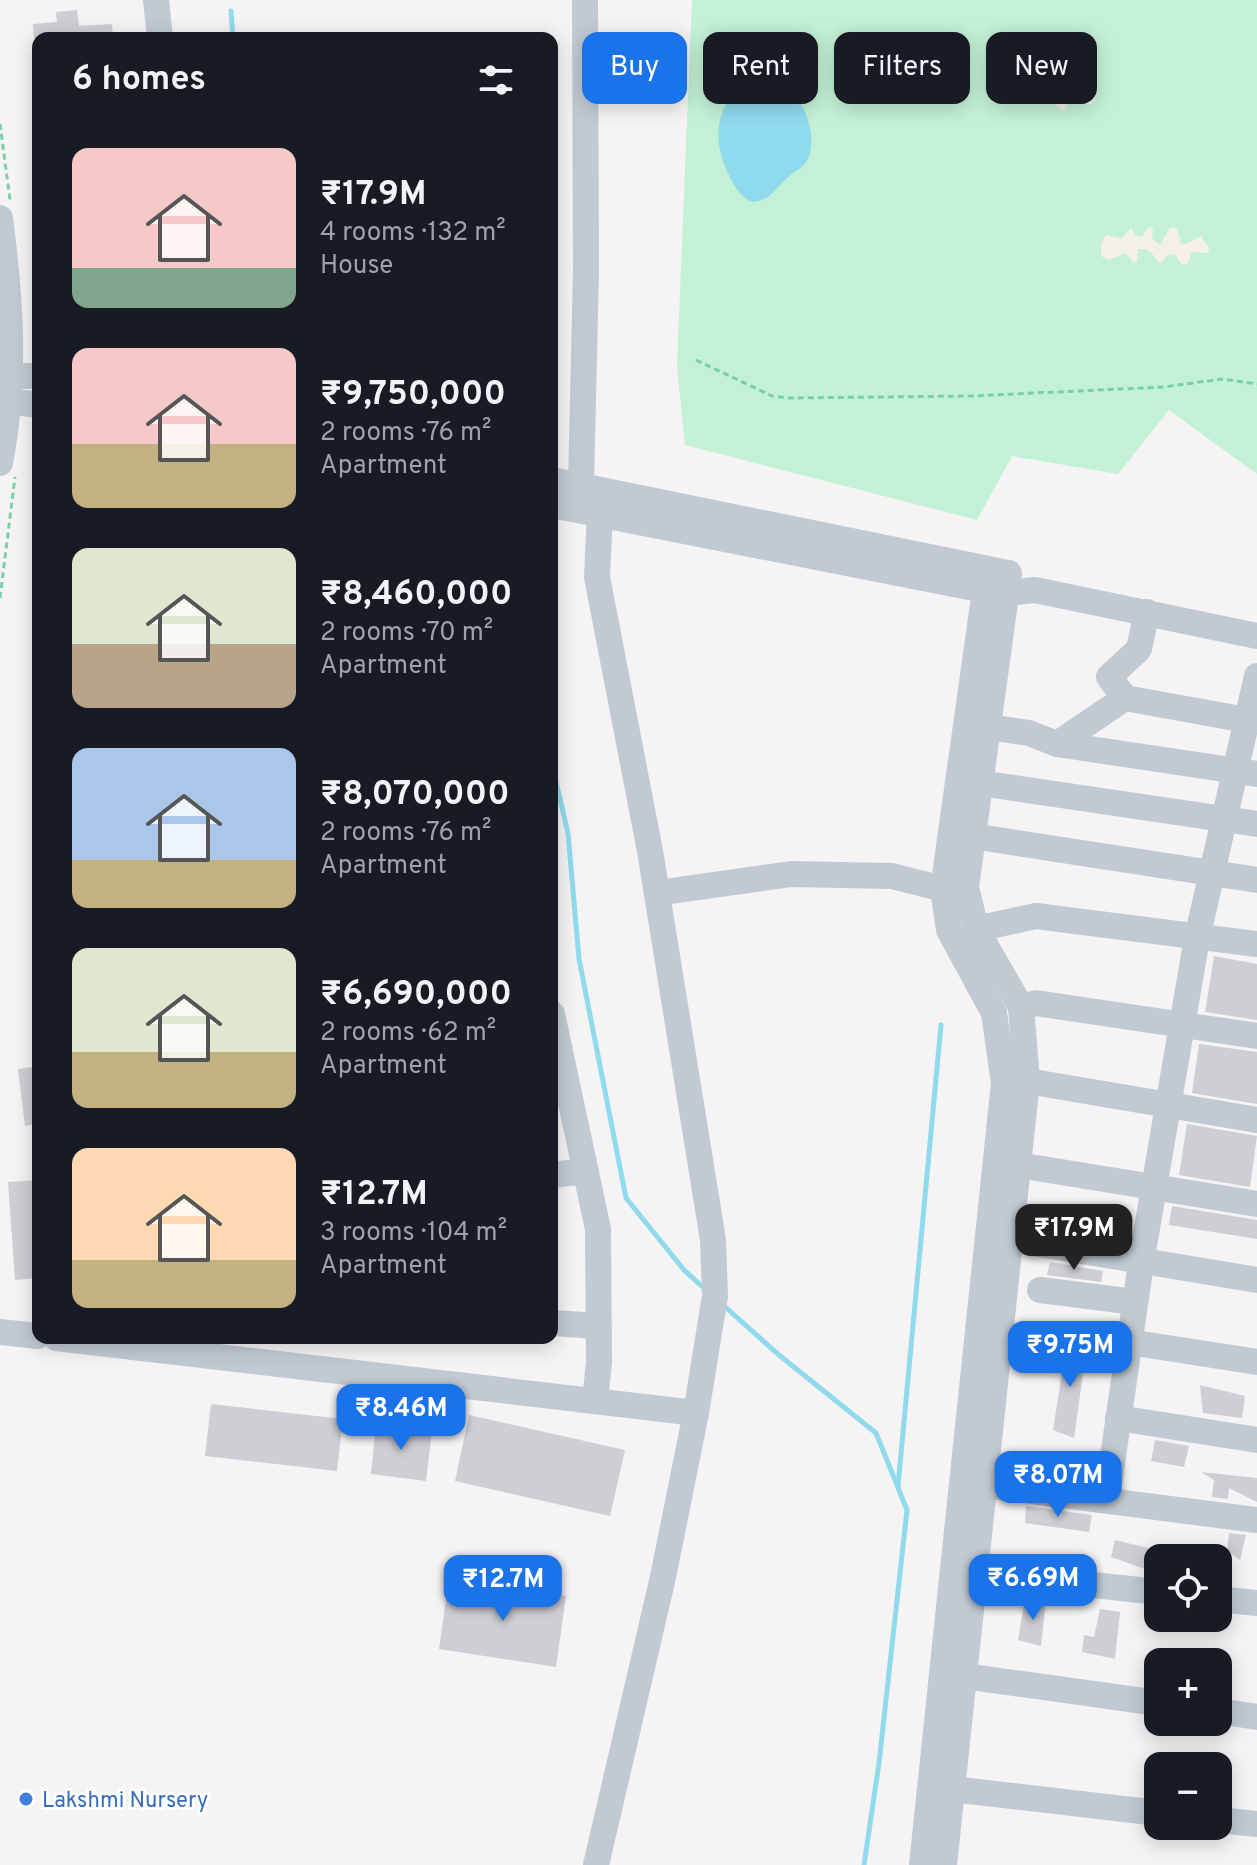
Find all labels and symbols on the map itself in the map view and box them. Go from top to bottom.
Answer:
pin: ₹17.9M [1009,1204,1139,1272]
pin: ₹9.75M [1005,1321,1135,1389]
pin: ₹8.46M [336,1384,466,1452]
pin: ₹8.07M [993,1451,1123,1519]
pin: ₹6.69M [968,1554,1098,1622]
pin: ₹12.7M [438,1555,568,1623]
place label: Lakshmi Nursery [42,1788,209,1815]
marker: Lakshmi Nursery [17,1790,35,1808]

